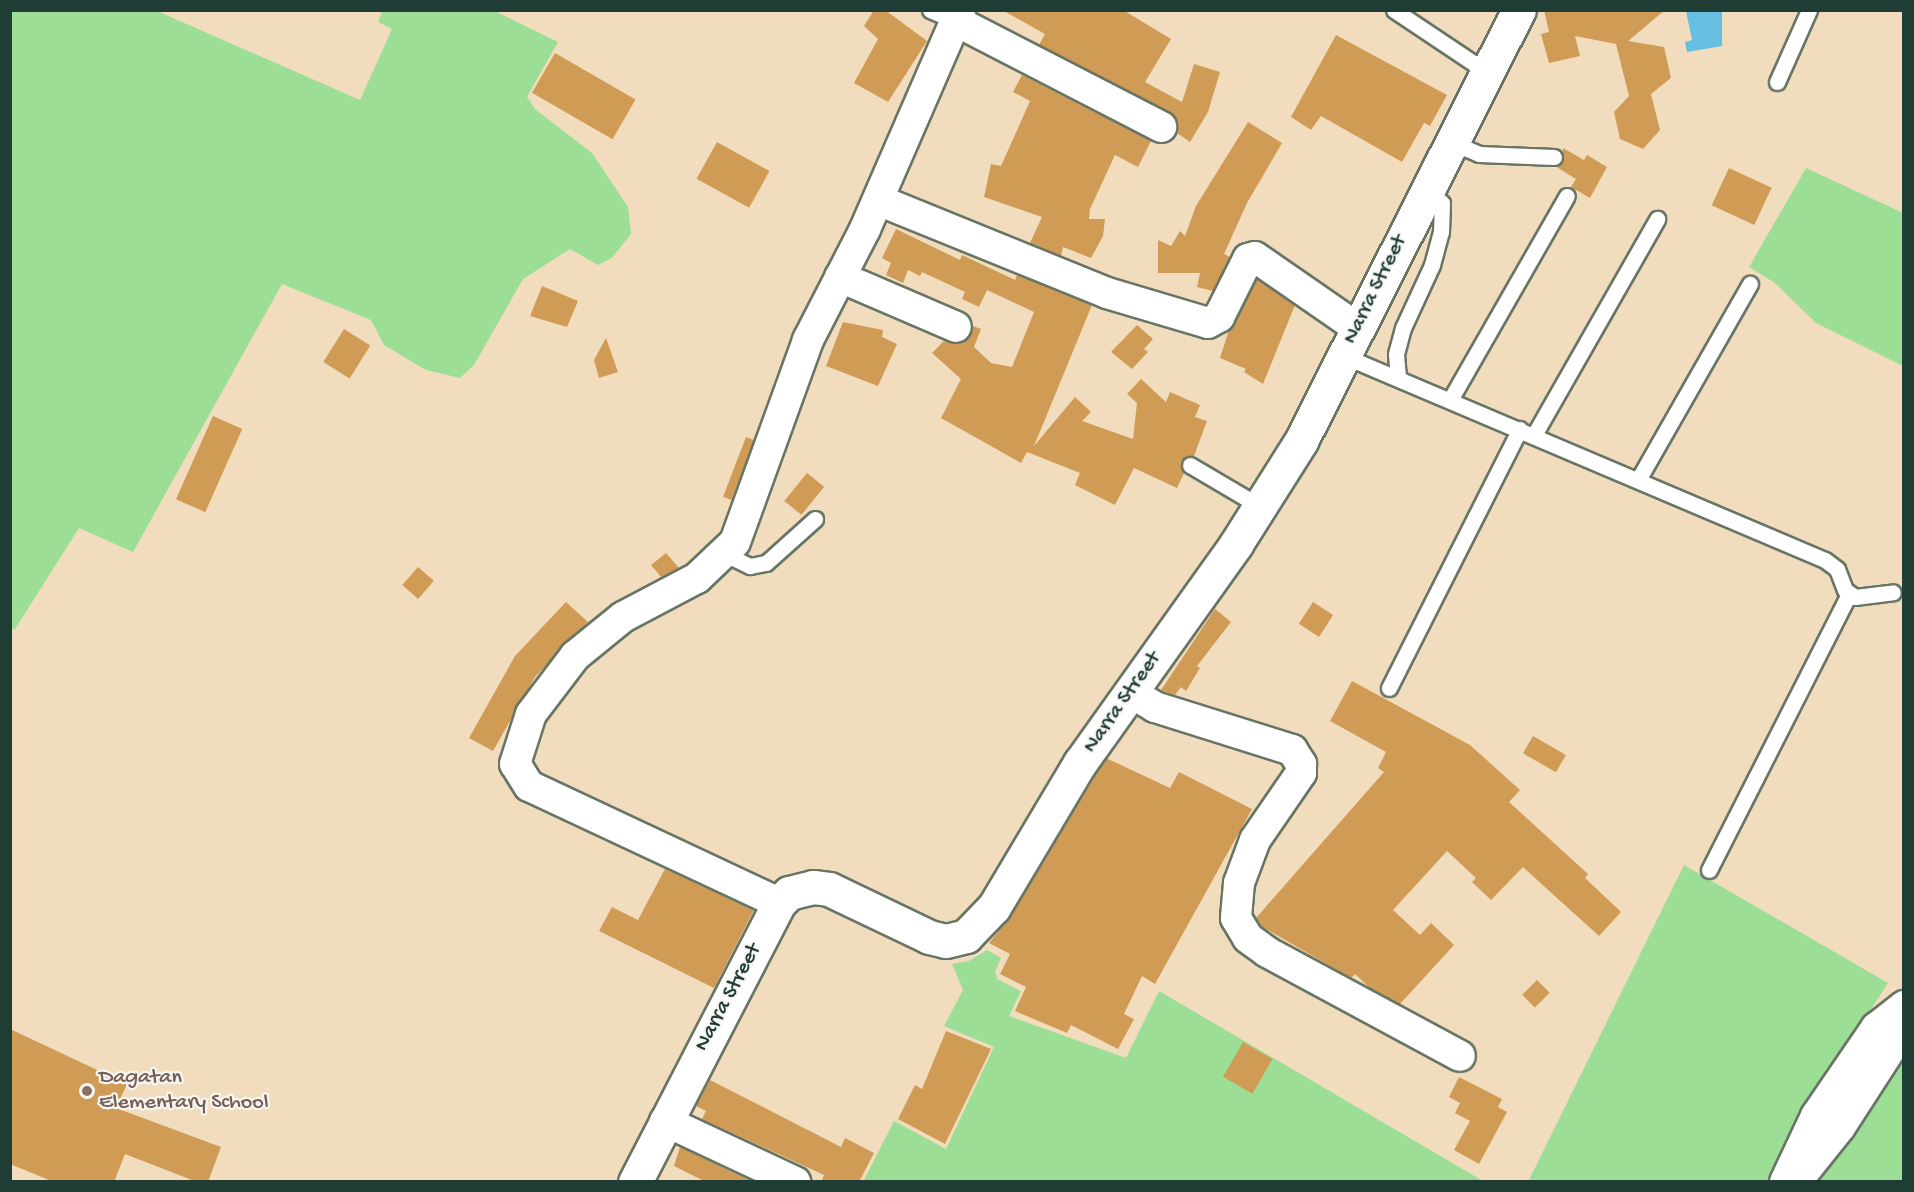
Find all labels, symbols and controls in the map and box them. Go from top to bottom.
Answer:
street label: Narra Street [1338,231,1414,349]
street label: Narra Street [1078,647,1168,759]
street label: Narra Street [690,940,768,1056]
place label: Dagatan Elementary School [99,1065,269,1116]
marker: Dagatan Elementary School [80,1084,94,1098]

